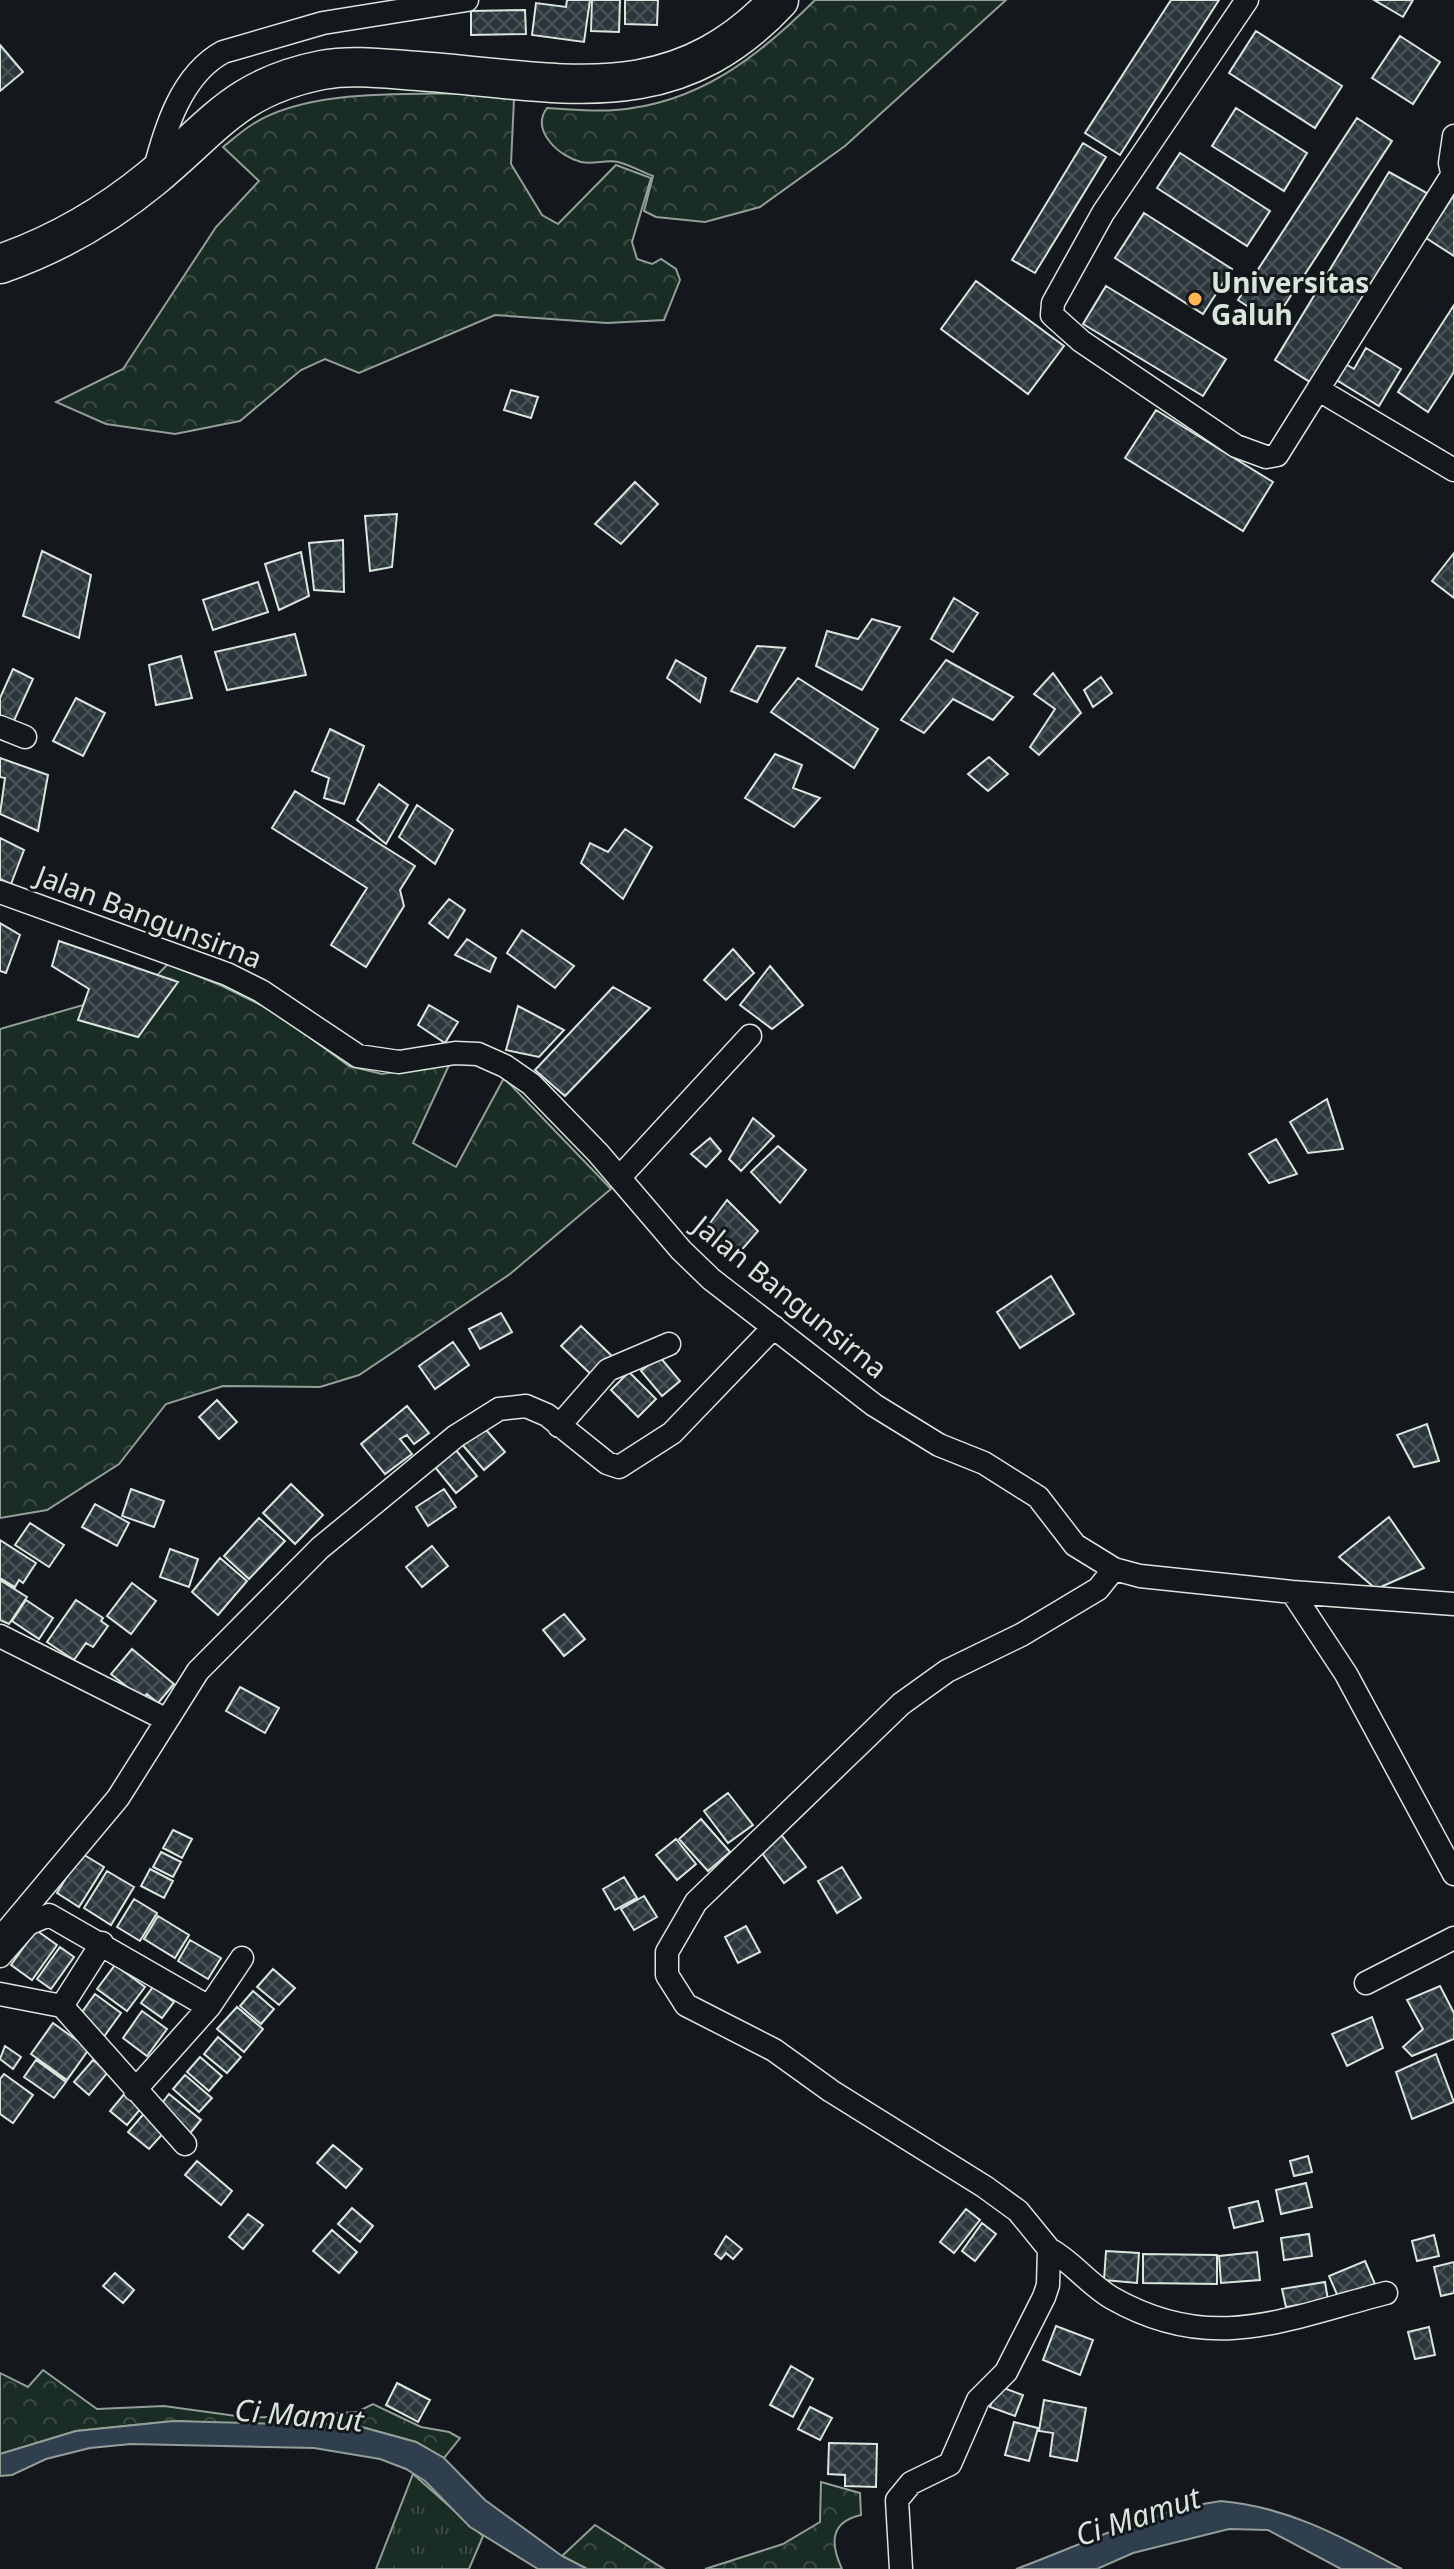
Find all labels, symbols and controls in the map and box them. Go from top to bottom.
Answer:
place label: Universitas Galuh [1211,263,1369,333]
marker: Universitas Galuh [1186,290,1204,308]
street label: Jalan Bangunsirna [28,854,268,977]
street label: Jalan Bangunsirna [683,1204,896,1386]
water label: Ci Mamut [233,2388,366,2441]
water label: Ci Mamut [1070,2476,1206,2555]

